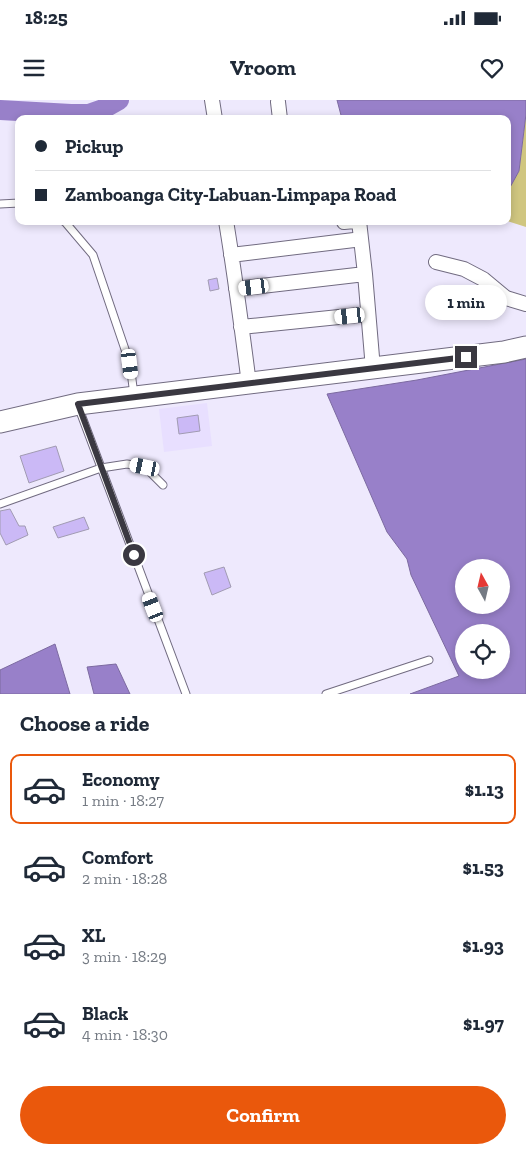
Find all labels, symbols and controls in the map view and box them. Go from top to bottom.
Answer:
text: 18:25 [25,6,68,29]
icon: menu [20,54,48,82]
text: Vroom [230,54,296,81]
icon: heart [478,54,506,82]
text: Pickup [65,135,123,158]
text: Zamboanga City-Labuan-Limpapa Road [65,183,396,206]
car [238,278,269,296]
callout: 1 min [425,284,507,320]
text: 1 min [447,293,485,312]
car [334,307,365,325]
route end [455,346,477,368]
car [120,348,139,380]
car [128,457,161,477]
route start [123,544,145,566]
north arrow [455,559,510,614]
map controls [455,559,510,679]
car [140,590,165,624]
button: locate [455,624,510,679]
text: Choose a ride [20,710,150,737]
icon: car [22,767,67,812]
text: Economy [82,768,160,791]
text: $1.13 [465,778,504,801]
text: 1 min · 18:27 [82,791,164,810]
icon: car [22,845,67,890]
text: Comfort [82,846,153,869]
text: $1.53 [463,856,504,879]
text: 2 min · 18:28 [82,869,167,888]
icon: car [22,923,67,968]
text: XL [82,924,105,947]
text: $1.93 [462,934,504,957]
text: 3 min · 18:29 [82,947,167,966]
icon: car [22,1001,67,1046]
text: Black [82,1002,128,1025]
text: $1.97 [463,1012,504,1035]
text: 4 min · 18:30 [82,1025,168,1044]
button: Confirm [20,1086,506,1144]

